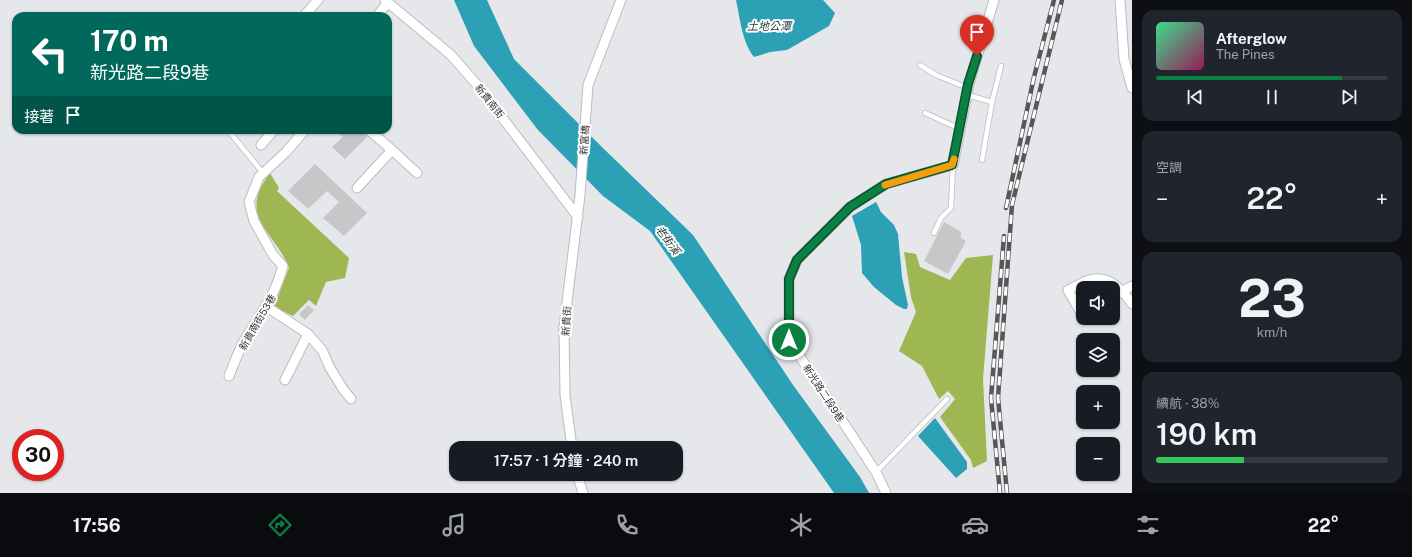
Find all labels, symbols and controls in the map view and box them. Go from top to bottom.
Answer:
pin [960,15,994,56]
water label: 土地公潭 [747,20,793,32]
icon: arrive [966,21,988,43]
text: 170 m [90,24,169,57]
icon: left [24,28,76,80]
text: Afterglow [1216,30,1287,47]
text: The Pines [1216,47,1275,62]
text: 新光路二段9巷 [90,62,209,83]
street label: 新貴南街 [473,82,507,120]
icon: previous [1184,86,1206,108]
icon: pause [1261,86,1283,108]
icon: next [1338,86,1360,108]
icon: arrive [62,104,84,126]
text: 接著 [24,108,54,125]
street label: 新富橋 [577,125,591,155]
text: 空調 [1156,160,1182,175]
text: 22° [1246,180,1298,216]
text: − [1156,186,1168,212]
text: + [1376,186,1388,212]
water label: 老街溪 [653,223,684,258]
text: 23 [1238,268,1306,329]
map controls [1076,281,1120,481]
button: sound [1076,281,1120,325]
street label: 新貴南街53巷 [236,292,278,352]
street label: 新貴街 [559,306,573,336]
position arrow [768,319,810,361]
text: km/h [1257,325,1287,340]
button: layers [1076,333,1120,377]
street label: 新光路二段9巷 [801,362,847,424]
button: + [1076,385,1120,429]
text: 續航 · 38% [1156,396,1220,411]
text: 190 km [1156,416,1257,452]
speed limit sign: 30 [12,429,64,481]
button: − [1076,437,1120,481]
text: 17:57 · 1 分鐘 · 240 m [494,452,638,469]
icon: directions [266,511,294,539]
icon: music [440,511,468,539]
icon: phone [613,511,641,539]
icon: climate [787,511,815,539]
icon: car [961,511,989,539]
icon: filters [1134,511,1162,539]
text: 17:56 [73,515,121,536]
text: 22° [1308,515,1339,536]

